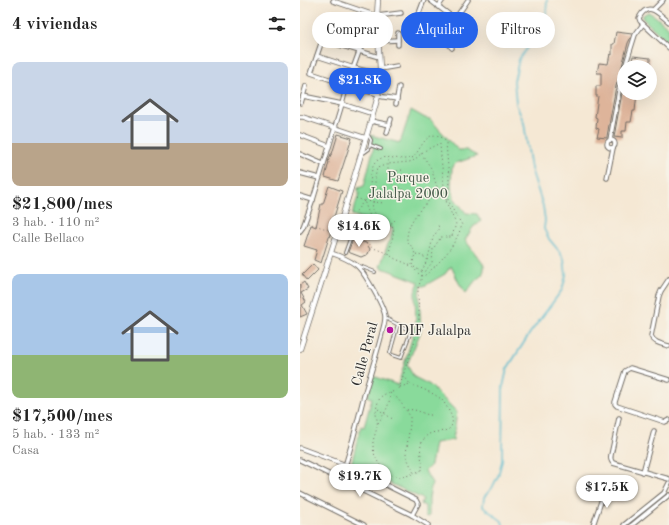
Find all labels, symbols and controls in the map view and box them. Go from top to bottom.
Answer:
chip: Comprar [312,12,393,48]
chip: Alquilar [401,12,478,48]
chip: Filtros [486,12,555,48]
icon: filters [266,13,288,35]
text: 4 viviendas [12,16,97,33]
map controls [617,60,657,100]
button: layers [617,60,657,100]
pin: $21.8K [327,68,393,102]
text: $21.8K [338,74,382,87]
icon: home [114,88,186,160]
park label: Parque Jalalpa 2000 [368,171,448,201]
text: $21,800/mes [12,196,113,213]
pin: $14.6K [326,214,392,248]
text: 3 hab. · 110 m² [12,216,99,229]
text: $14.6K [337,220,381,233]
text: Calle Bellaco [12,232,84,245]
icon: home [114,300,186,372]
street label: Calle Peral [350,320,380,388]
place label: DIF Jalalpa [398,324,471,338]
marker: DIF Jalalpa [385,325,395,335]
text: $17,500/mes [12,408,113,425]
text: 5 hab. · 133 m² [12,428,99,441]
text: Casa [12,444,39,457]
pin: $19.7K [327,464,393,498]
text: $19.7K [338,470,382,483]
pin: $17.5K [574,475,640,509]
text: $17.5K [585,481,629,494]

